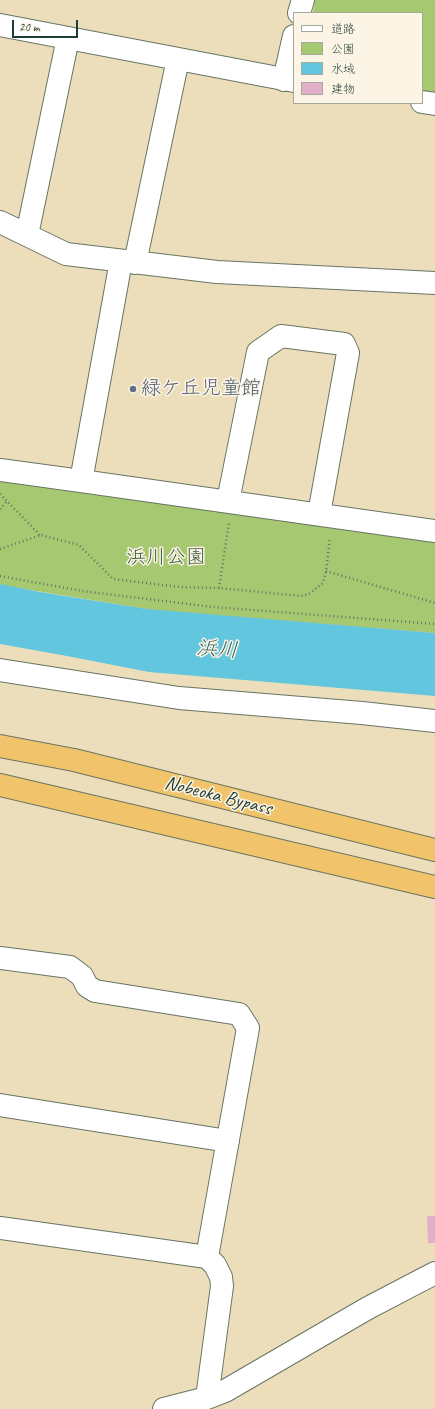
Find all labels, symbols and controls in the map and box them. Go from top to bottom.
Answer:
scale bar [14,12,80,38]
legend [293,12,423,104]
text: 20 m [19,19,39,35]
text: 道路 [331,21,355,37]
text: 公園 [331,41,355,57]
text: 水域 [331,61,355,77]
text: 建物 [331,81,355,97]
place label: 緑ケ丘児童館 [141,377,261,401]
marker: 緑ケ丘児童館 [128,384,138,394]
park label: 浜川公園 [126,546,206,570]
water label: 浜川 [195,636,239,664]
street label: Nobeoka Bypass [162,771,274,821]

